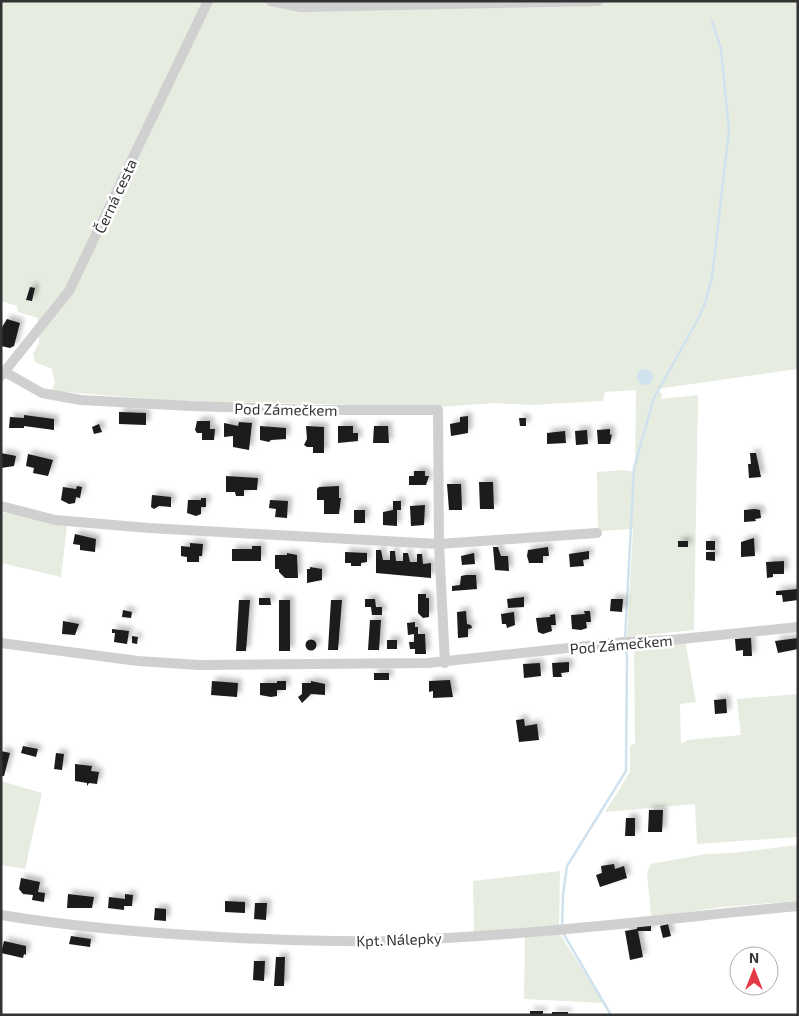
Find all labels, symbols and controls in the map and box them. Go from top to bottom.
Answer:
street label: Černá cesta [90,156,140,236]
street label: Pod Zámečkem [234,399,338,419]
street label: Pod Zámečkem [569,631,673,657]
street label: Kpt. Nálepky [356,929,442,949]
north arrow [729,946,779,996]
text: N [749,949,759,966]

